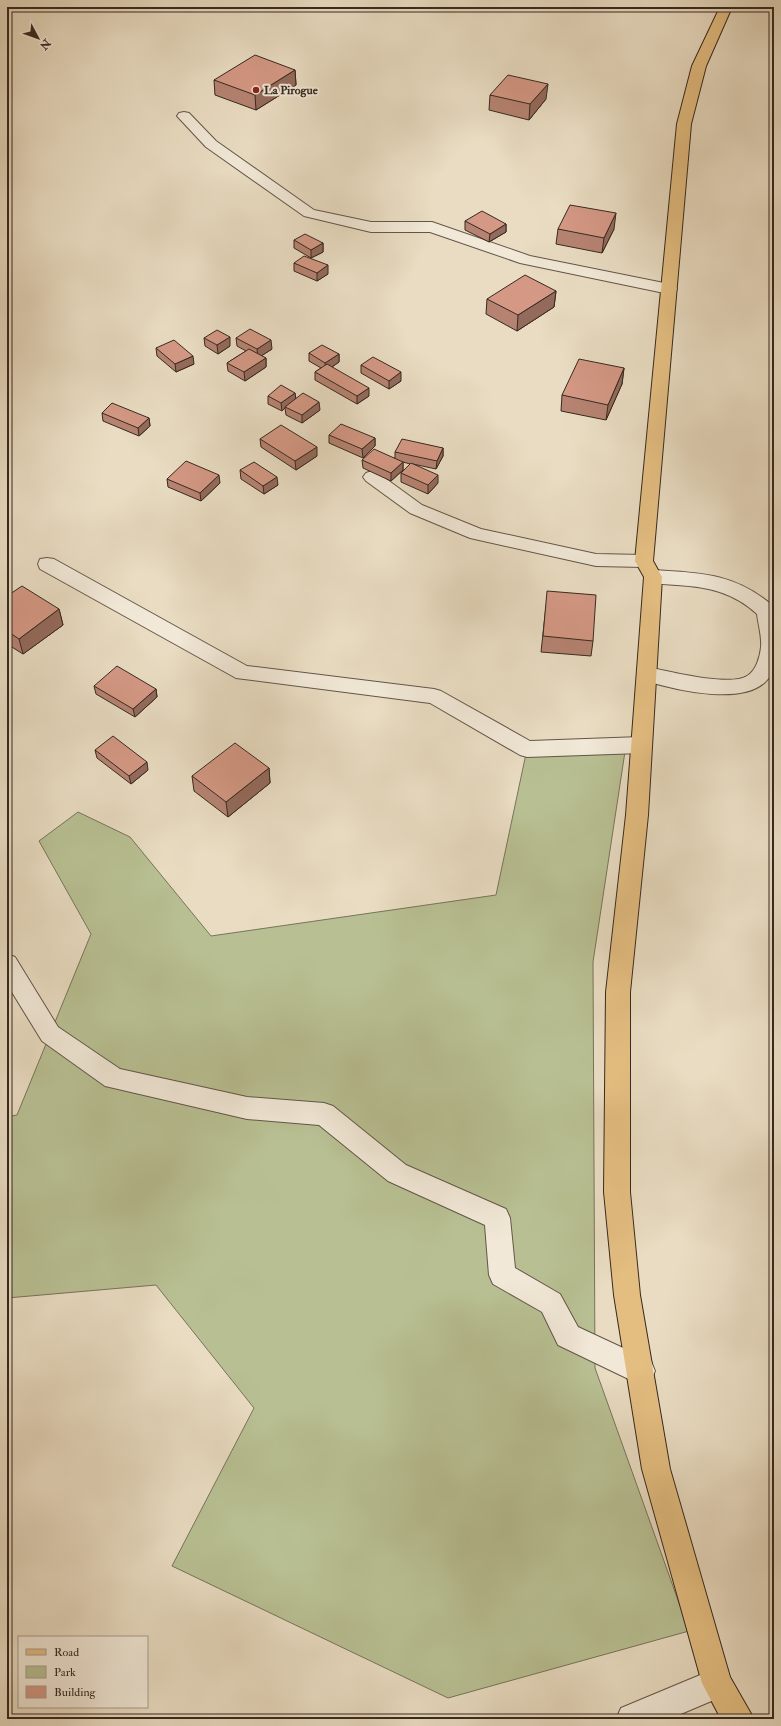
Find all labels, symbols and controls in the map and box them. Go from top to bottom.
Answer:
north arrow [18,18,58,58]
text: N [36,35,54,53]
place label: La Pirogue [264,83,319,98]
marker: La Pirogue [251,85,261,95]
legend [18,1636,148,1708]
text: Road [54,1645,79,1660]
text: Park [54,1665,76,1680]
text: Building [54,1685,97,1700]

